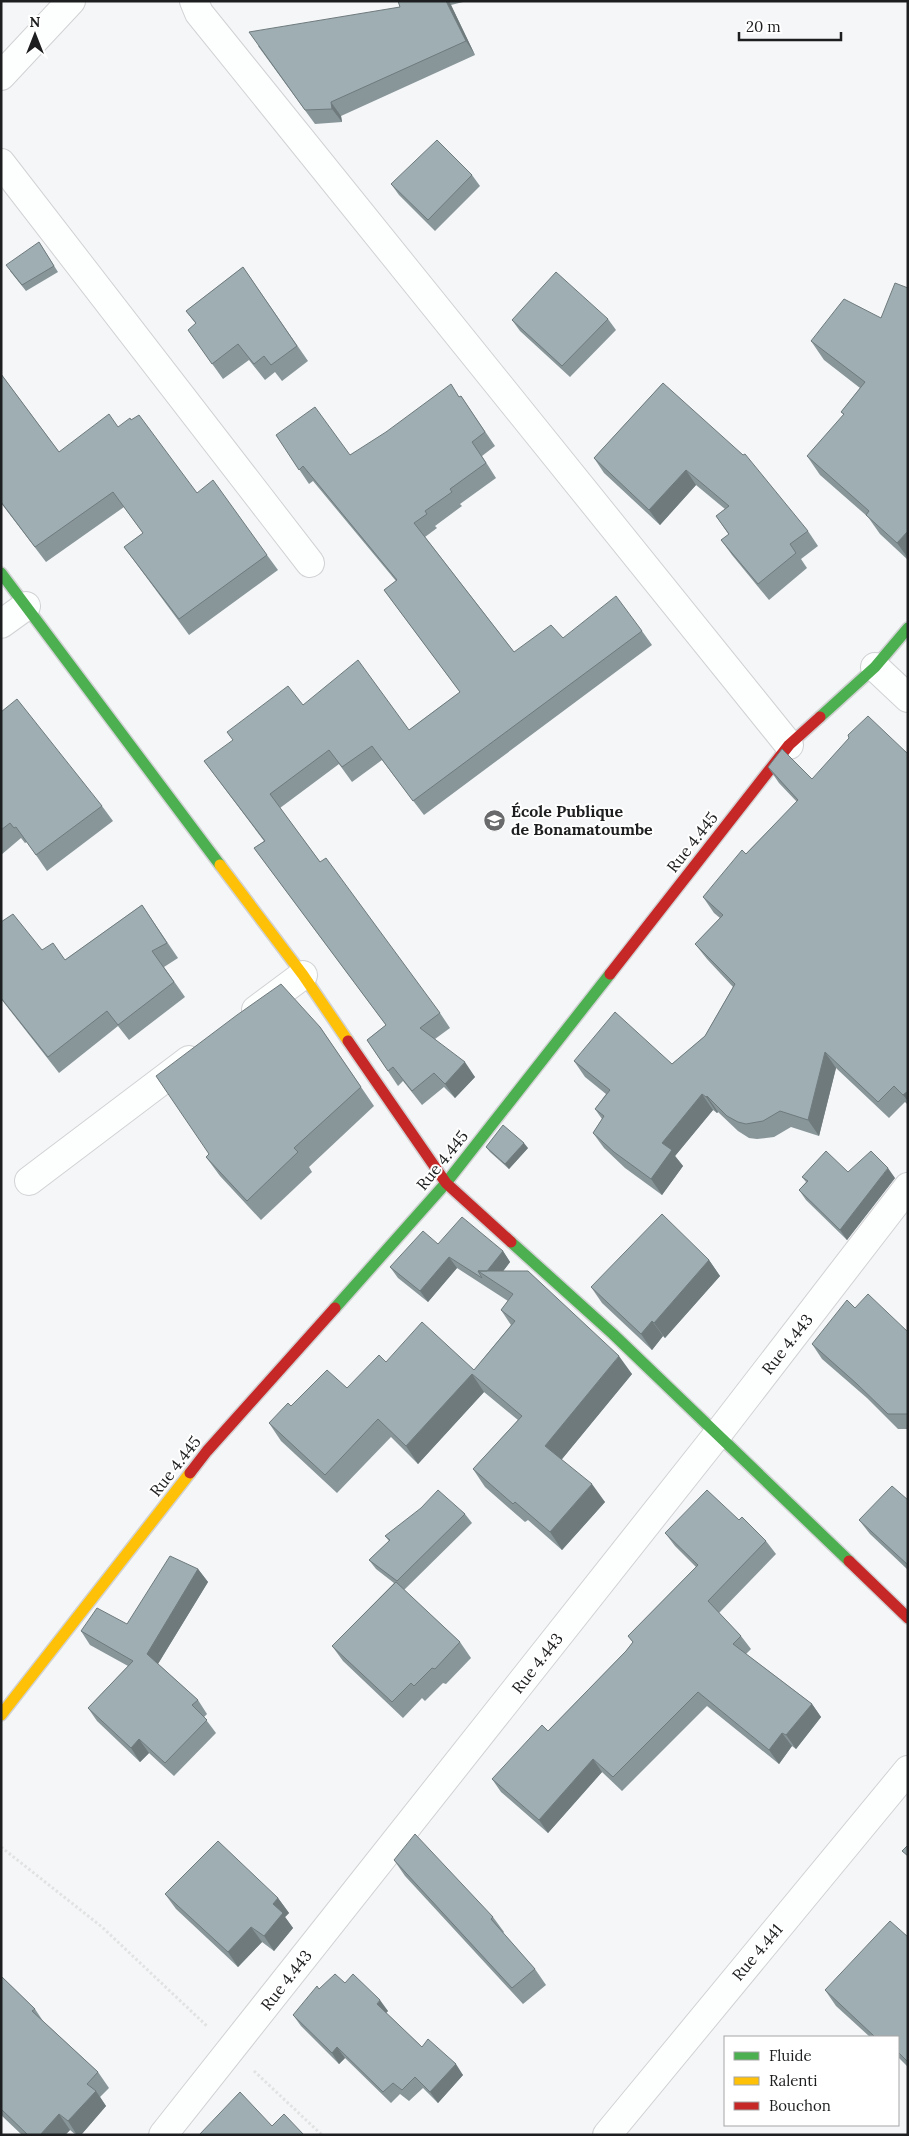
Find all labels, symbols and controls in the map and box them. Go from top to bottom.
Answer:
north arrow [10,10,60,60]
scale bar [739,10,842,42]
text: N [30,13,41,31]
text: 20 m [746,17,781,36]
place label: École Publique de Bonamatoumbe [511,801,653,839]
school or university icon: École Publique de Bonamatoumbe [483,808,507,832]
street label: Rue 4.445 [662,808,722,876]
street label: Rue 4.445 [412,1126,472,1194]
street label: Rue 4.443 [757,1310,817,1378]
street label: Rue 4.445 [145,1432,205,1500]
street label: Rue 4.443 [507,1629,567,1697]
street label: Rue 4.441 [727,1919,787,1985]
street label: Rue 4.443 [256,1946,316,2014]
legend [724,2036,899,2126]
text: Fluide [769,2046,812,2065]
text: Ralenti [769,2071,817,2090]
text: Bouchon [769,2096,831,2115]

